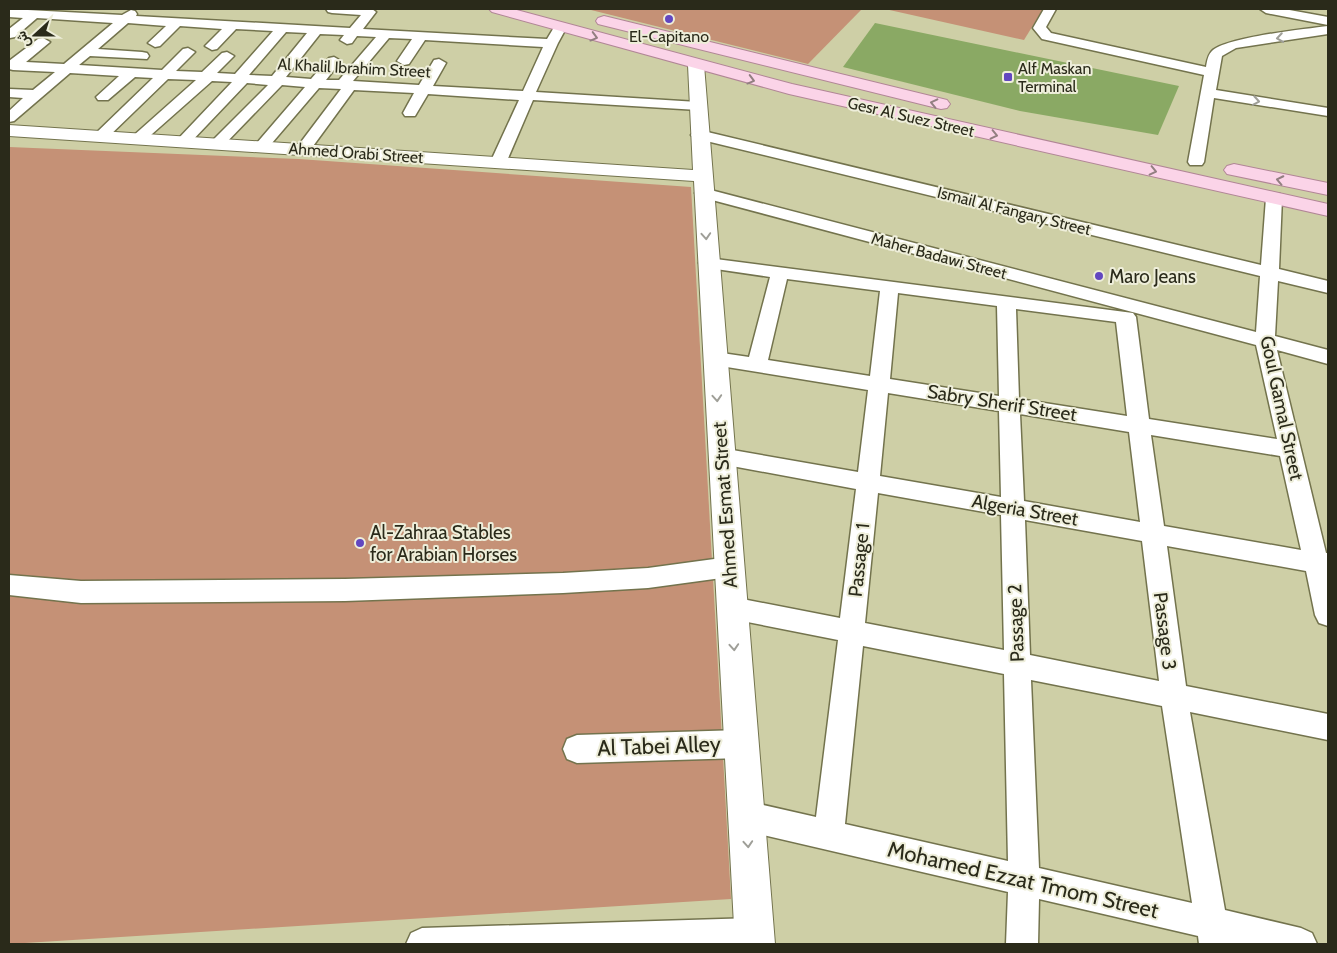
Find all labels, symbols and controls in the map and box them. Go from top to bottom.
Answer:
north arrow [10,10,60,60]
marker: El-Capitano [663,13,675,25]
place label: El-Capitano [629,27,709,46]
text: ش [11,28,34,51]
one-way arrow [589,31,598,41]
one-way arrow [1276,32,1284,42]
street label: Al Khalil Ibrahim Street [277,55,432,82]
place label: Alf Maskan Terminal [1018,59,1091,96]
marker: Alf Maskan Terminal [1002,71,1014,83]
one-way arrow [746,74,755,85]
street label: Gesr Al Suez Street [846,93,977,141]
one-way arrow [1252,95,1261,105]
one-way arrow [930,98,938,109]
one-way arrow [990,130,999,140]
street label: Ahmed Orabi Street [288,139,425,167]
one-way arrow [1149,165,1157,176]
one-way arrow [1276,175,1285,185]
street label: Ismail Al Fangary Street [935,183,1093,239]
street label: Maher Badawi Street [869,229,1009,283]
one-way arrow [701,232,712,240]
place label: Maro Jeans [1109,265,1196,288]
marker: Maro Jeans [1093,270,1105,282]
street label: Goul Gamal Street [1255,334,1309,483]
street label: Sabry Sherif Street [926,380,1079,426]
one-way arrow [712,394,723,402]
street label: Ahmed Esmat Street [708,421,742,589]
street label: Algeria Street [970,489,1081,531]
place label: Al-Zahraa Stables for Arabian Horses [370,521,517,566]
street label: Passage 1 [844,522,874,598]
marker: Al-Zahraa Stables for Arabian Horses [354,537,366,549]
street label: Passage 2 [1003,584,1029,662]
street label: Passage 3 [1149,591,1181,671]
one-way arrow [729,644,740,652]
street label: Al Tabei Alley [597,730,721,762]
street label: Mohamed Ezzat Tmom Street [885,836,1162,924]
one-way arrow [742,841,753,849]

